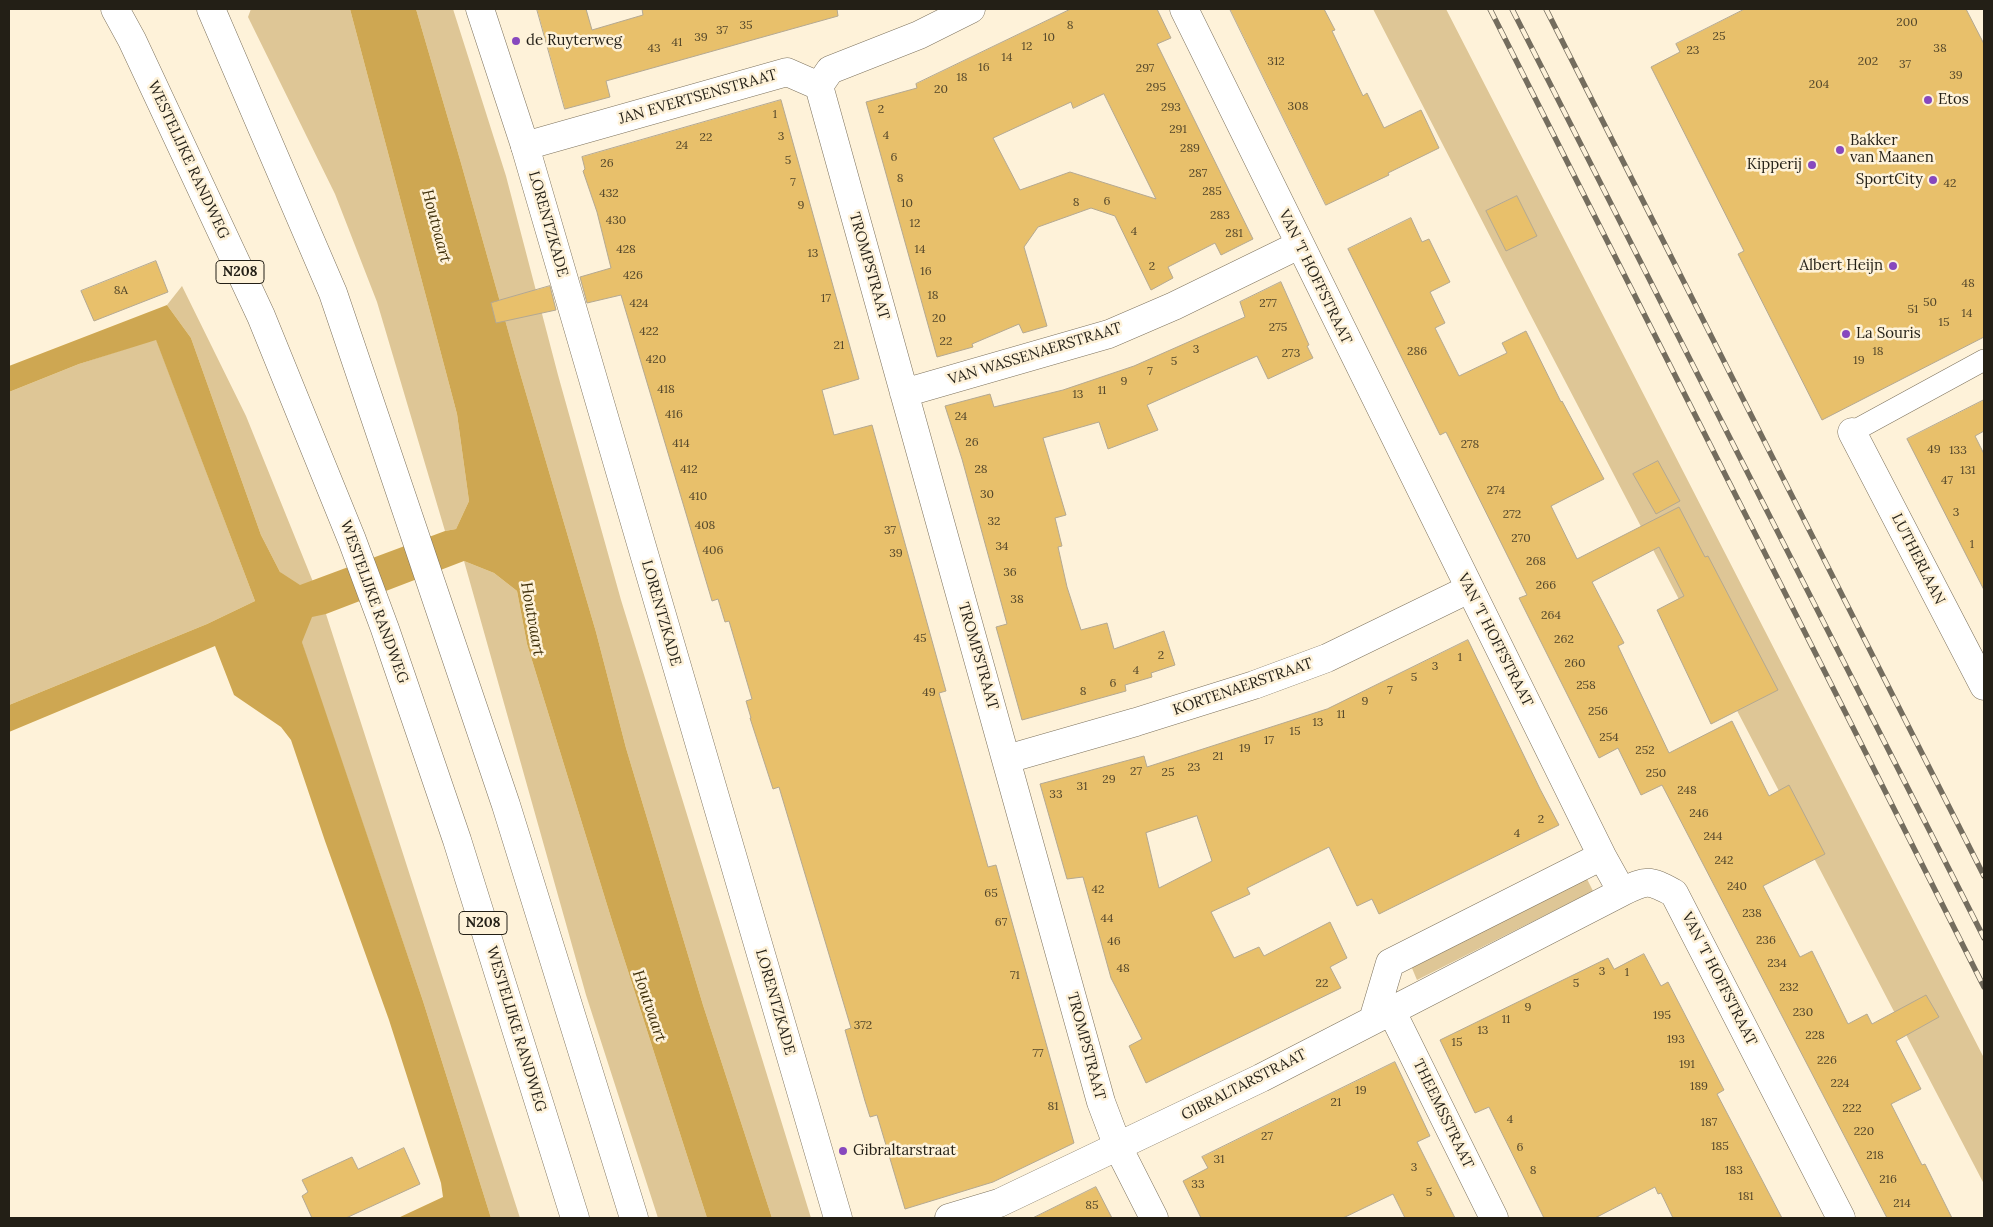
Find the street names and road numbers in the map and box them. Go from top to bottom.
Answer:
street label: JAN EVERTSENSTRAAT [617,66,779,128]
street label: WESTELIJKE RANDWEG [143,78,233,242]
street label: LORENTZKADE [524,169,572,279]
street label: VAN 'T HOFFSTRAAT [1275,207,1355,347]
street label: TROMPSTRAAT [845,210,893,322]
road number: N208 [216,260,264,284]
street label: VAN WASSENAERSTRAAT [946,319,1124,389]
street label: LUTHERLAAN [1887,511,1949,607]
street label: WESTELIJKE RANDWEG [336,518,412,686]
street label: LORENTZKADE [637,558,685,668]
street label: VAN 'T HOFFSTRAAT [1454,570,1536,710]
street label: TROMPSTRAAT [954,600,1002,712]
street label: KORTENAERSTRAAT [1171,655,1315,719]
street label: VAN 'T HOFFSTRAAT [1678,909,1760,1049]
road number: N208 [459,911,507,934]
street label: WESTELIJKE RANDWEG [482,944,550,1114]
street label: LORENTZKADE [751,947,799,1057]
street label: TROMPSTRAAT [1063,990,1109,1102]
street label: GIBRALTARSTRAAT [1178,1046,1310,1124]
street label: THEEMSSTRAAT [1409,1056,1477,1172]

